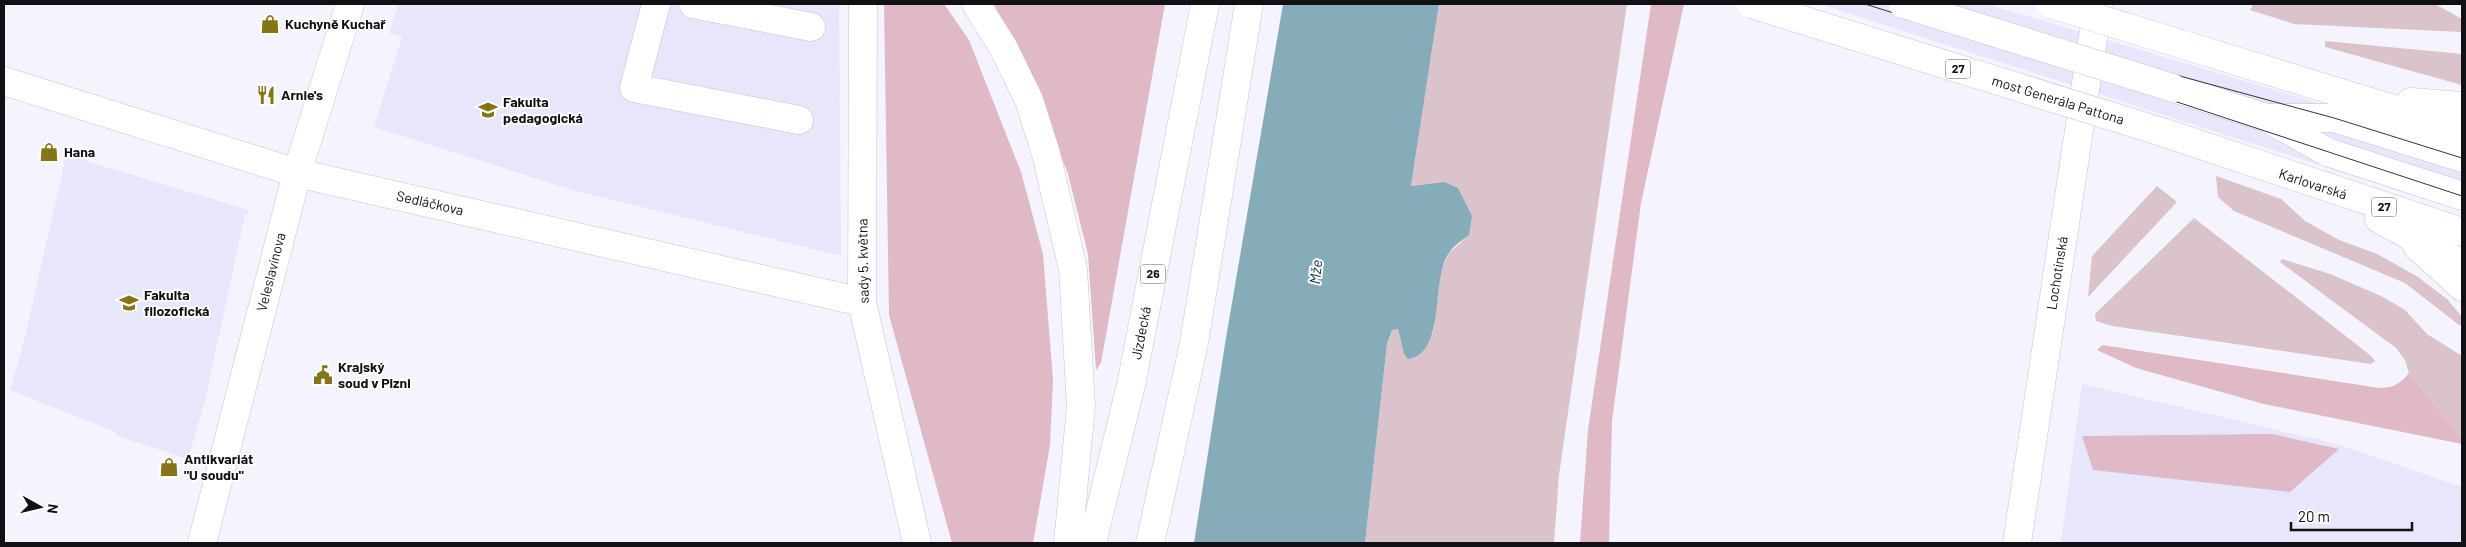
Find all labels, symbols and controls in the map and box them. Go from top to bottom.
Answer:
shop icon: Kuchyně Kuchař [259,13,281,35]
place label: Kuchyně Kuchař [285,15,386,32]
road number: 27 [1946,60,1970,78]
street label: most Generála Pattona [1990,71,2126,128]
restaurant icon: Arnie's [255,84,277,106]
place label: Arnie's [281,86,323,103]
place label: Fakulta pedagogická [503,93,583,126]
school or university icon: Fakulta pedagogická [477,99,499,121]
shop icon: Hana [38,141,60,163]
place label: Hana [64,143,95,160]
street label: Karlovarská [2277,164,2349,203]
street label: Sedláčkova [395,187,465,219]
road number: 27 [2372,198,2396,216]
street label: sady 5. května [853,218,872,304]
street label: Veleslavínova [253,231,289,313]
street label: Lochotínská [2042,235,2071,311]
water label: Mže [1305,258,1325,285]
road number: 26 [1140,264,1166,284]
place label: Fakulta filozofická [144,286,209,319]
school or university icon: Fakulta filozofická [118,292,140,314]
street label: Jízdecká [1127,305,1154,361]
place label: Krajský soud v Plzni [338,358,411,391]
public building icon: Krajský soud v Plzni [312,364,334,386]
place label: Antikvariát "U soudu" [184,450,253,483]
shop icon: Antikvariát "U soudu" [158,456,180,478]
north arrow [15,482,65,532]
scale bar [2291,500,2412,532]
text: N [44,503,62,515]
text: 20 m [2298,507,2330,525]

